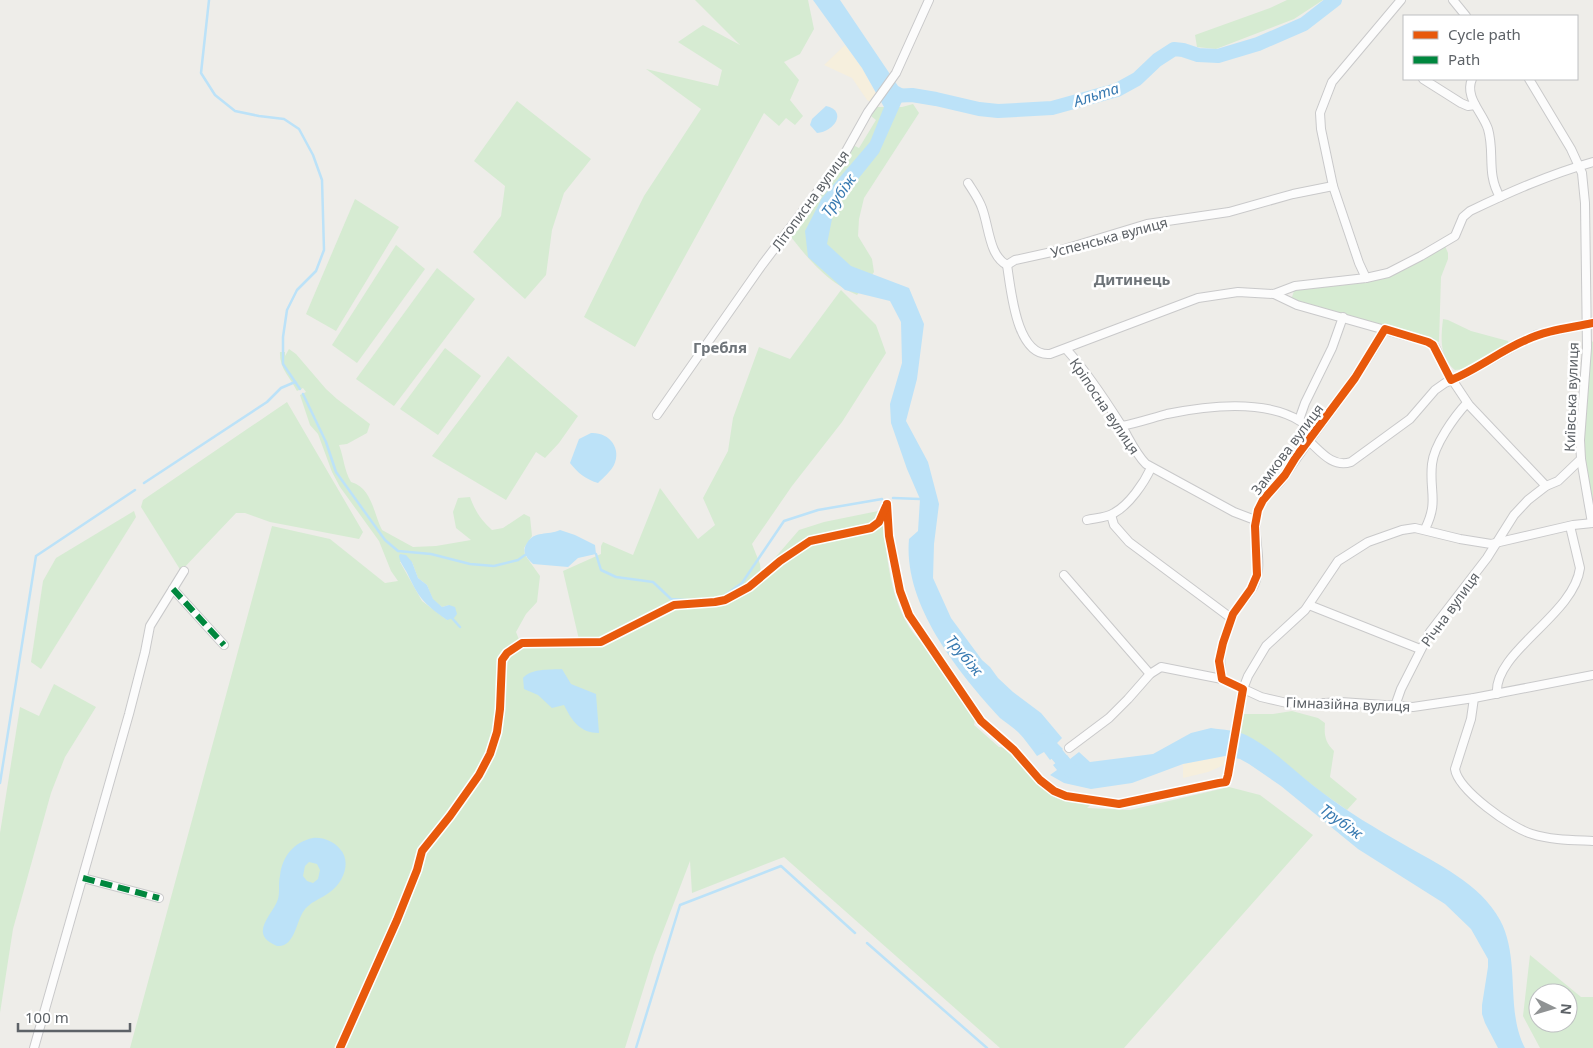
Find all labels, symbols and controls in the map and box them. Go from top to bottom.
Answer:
legend [1403,15,1578,80]
text: Cycle path [1448,24,1521,44]
text: Path [1448,49,1480,69]
water label: Альта [1070,77,1122,111]
street label: Літописна вулиця [767,146,853,254]
water label: Трубіж [816,169,860,220]
street label: Успенська вулиця [1048,212,1170,262]
district label: Дитинець [1094,269,1170,289]
district label: Гребля [693,337,747,357]
street label: Київська вулиця [1560,342,1582,452]
street label: Кріпосна вулиця [1066,354,1144,458]
street label: Замкова вулиця [1247,400,1327,498]
street label: Річна вулиця [1416,568,1484,650]
water label: Трубіж [942,630,989,680]
street label: Гімназійна вулиця [1285,692,1411,716]
water label: Трубіж [1317,799,1368,844]
north arrow [1528,983,1578,1033]
scale bar [18,1000,130,1032]
text: N [1556,1003,1576,1016]
text: 100 m [25,1007,69,1027]

